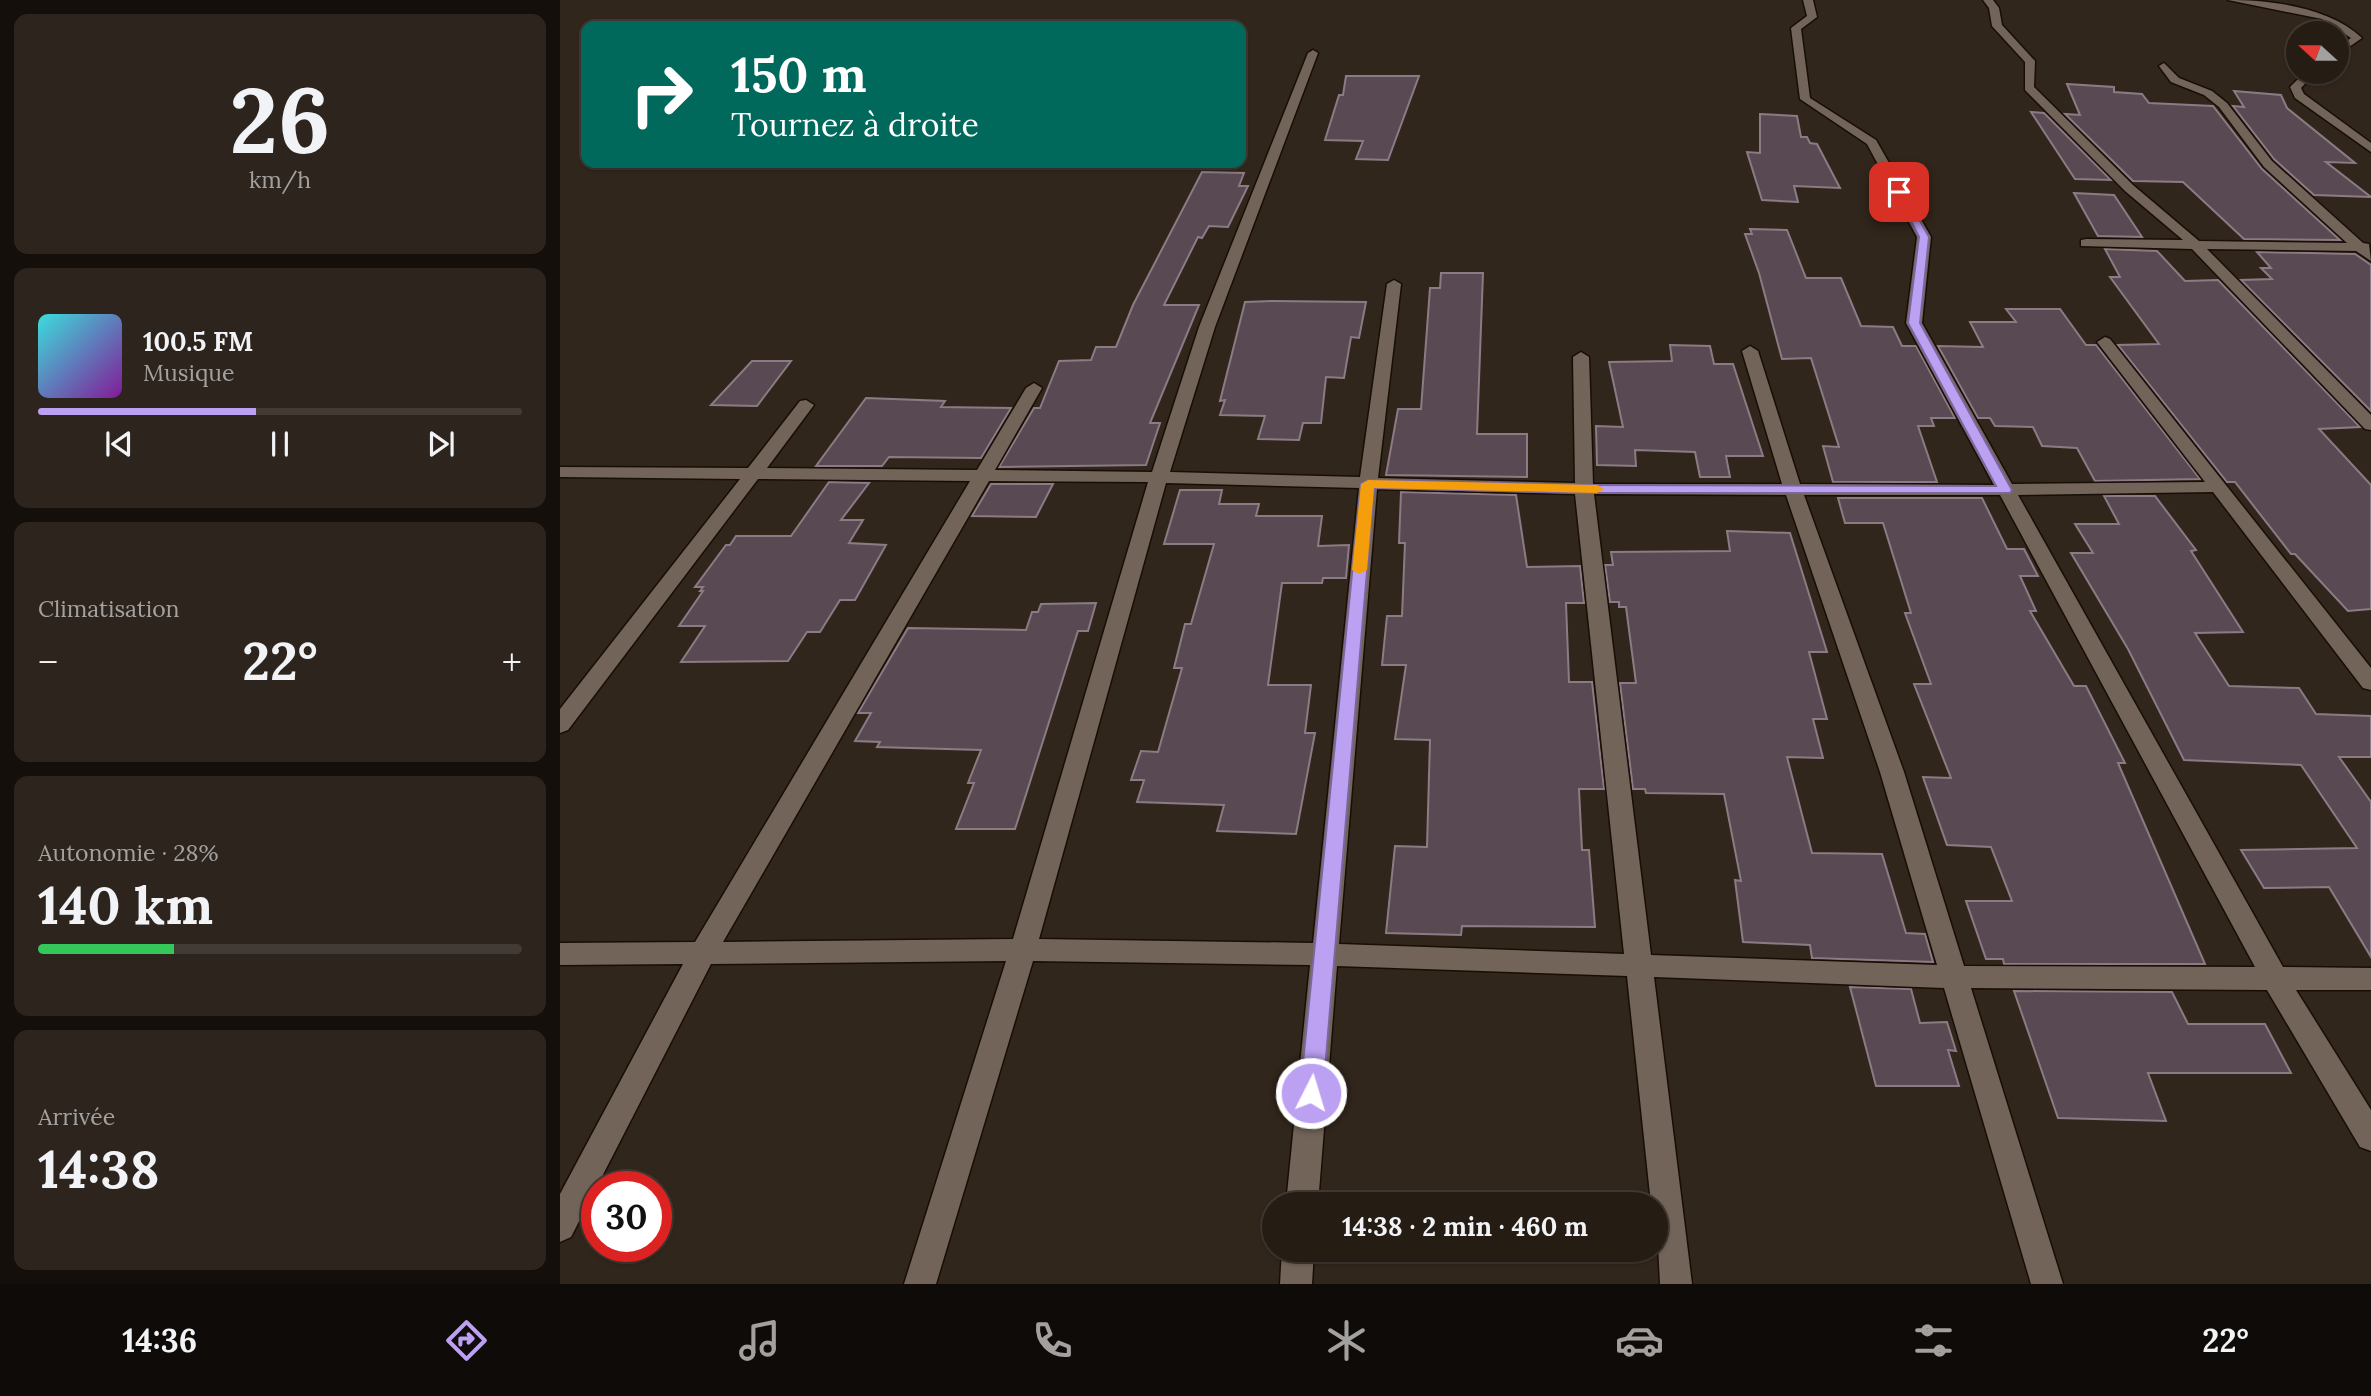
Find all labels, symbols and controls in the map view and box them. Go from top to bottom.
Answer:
north arrow [2286,21,2348,84]
map controls [2286,21,2349,84]
text: 150 m [731,43,867,105]
icon: right [616,49,707,140]
text: 26 [230,61,330,178]
text: Tournez à droite [731,104,979,145]
pin [1869,162,1929,222]
text: km/h [249,165,311,194]
icon: arrive [1880,173,1918,211]
text: 100.5 FM [143,325,253,358]
text: Musique [143,358,234,387]
icon: previous [100,425,138,463]
icon: pause [261,425,299,463]
icon: next [422,425,460,463]
text: Climatisation [38,594,180,623]
text: 22° [242,628,318,694]
text: − [38,638,58,686]
text: + [502,638,522,686]
text: Autonomie · 28% [38,838,219,867]
text: 140 km [38,872,213,938]
position arrow [1274,1056,1348,1130]
text: Arrivée [38,1102,115,1131]
text: 14:38 [38,1136,159,1202]
speed limit sign: 30 [581,1171,672,1262]
text: 14:38 · 2 min · 460 m [1342,1210,1588,1243]
icon: directions [442,1316,491,1365]
icon: music [735,1316,784,1365]
icon: phone [1028,1316,1077,1365]
icon: climate [1322,1316,1371,1365]
icon: car [1615,1316,1664,1365]
icon: filters [1909,1316,1958,1365]
text: 14:36 [122,1320,197,1361]
text: 22° [2202,1320,2249,1361]

